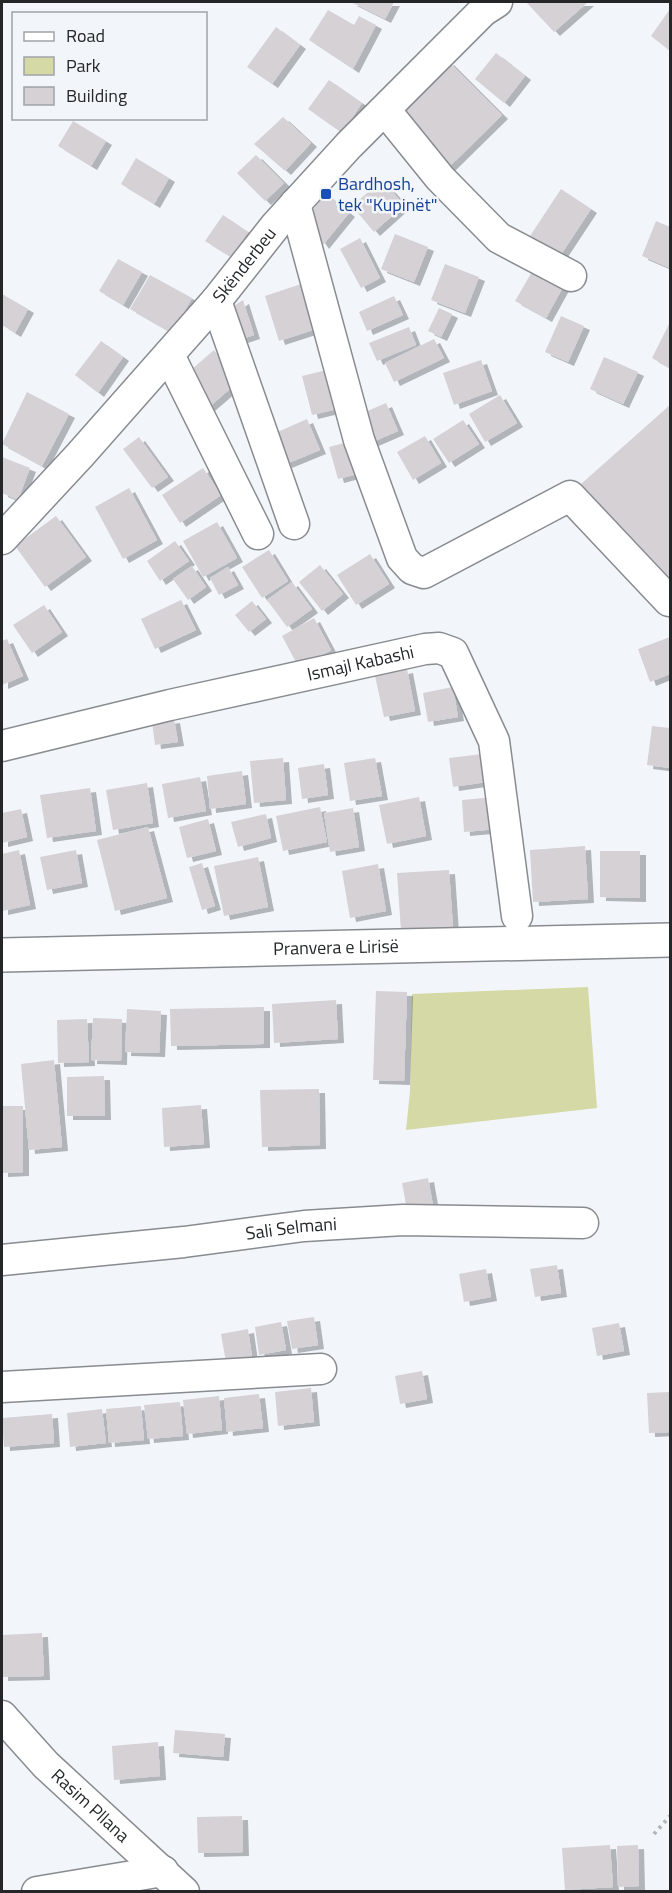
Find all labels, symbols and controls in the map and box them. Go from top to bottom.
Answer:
legend [12,12,207,120]
text: Road [66,22,105,49]
text: Park [66,52,101,79]
text: Building [66,82,127,109]
place label: Bardhosh, tek "Kupinët" [338,170,437,218]
marker: Bardhosh, tek "Kupinët" [319,187,333,201]
street label: Skënderbeu [206,221,283,308]
street label: Ismajl Kabashi [304,638,416,688]
street label: Pranvera e Lirisë [273,932,399,962]
street label: Sali Selmani [244,1210,338,1247]
street label: Rasim Pllana [45,1762,136,1849]

